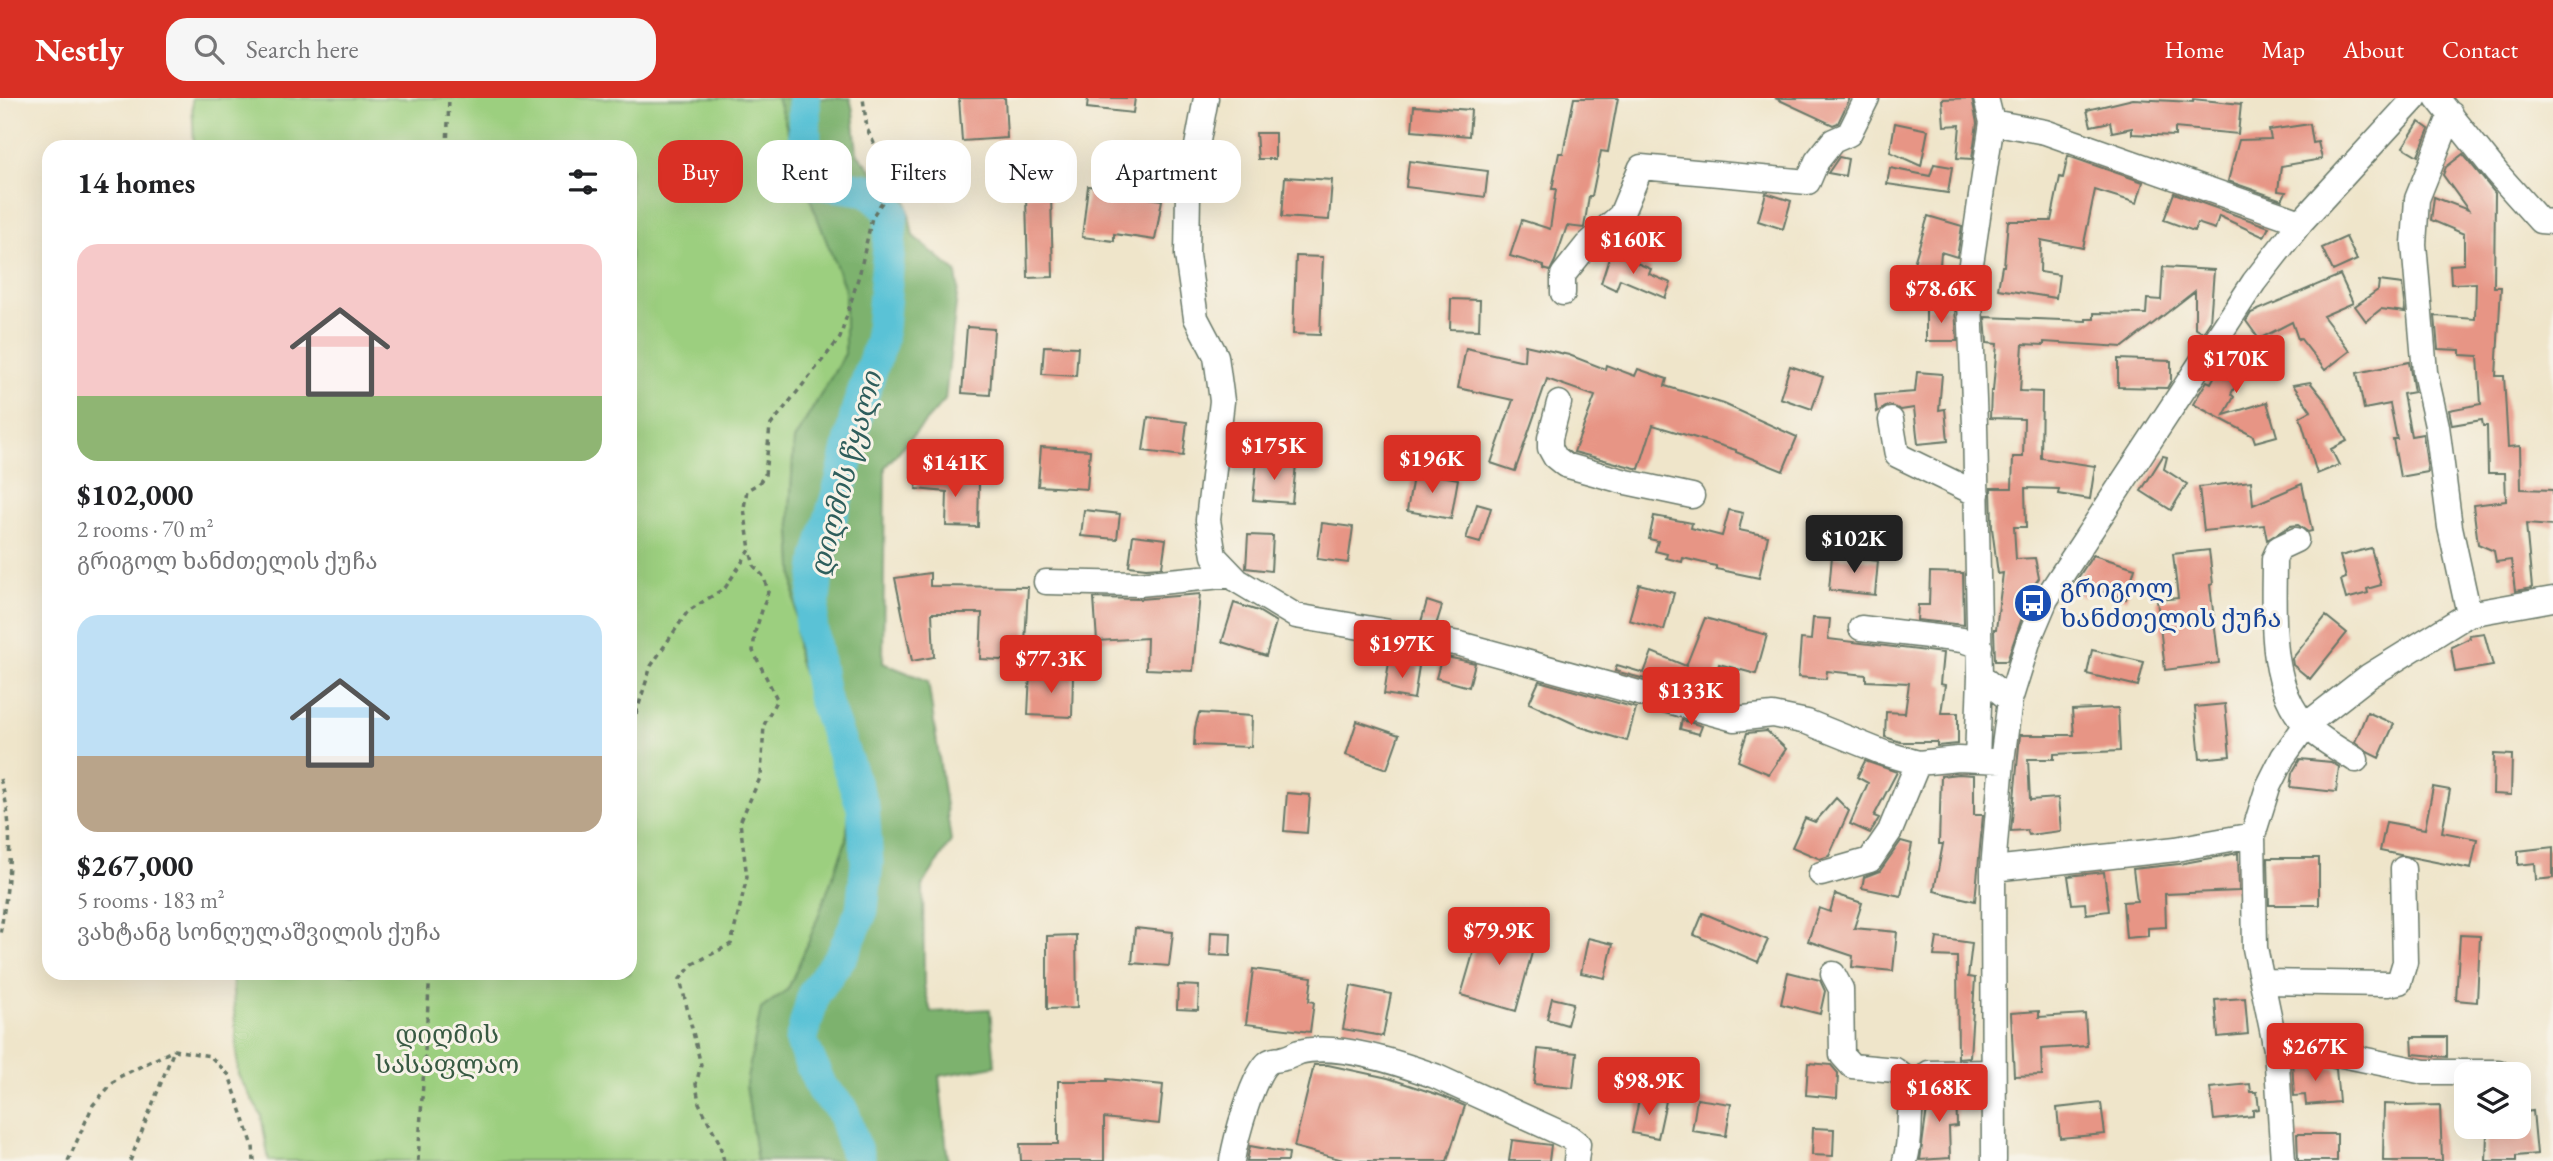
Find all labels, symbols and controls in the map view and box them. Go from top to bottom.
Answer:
search box [166,18,656,81]
text: Nestly [35,28,124,71]
icon: search [190,30,228,68]
text: Search here [246,32,359,66]
text: Home [2164,34,2224,65]
text: Map [2262,34,2305,65]
text: About [2343,34,2404,65]
text: Contact [2442,34,2518,65]
chip: Buy [658,140,743,203]
chip: Rent [757,140,852,203]
chip: Filters [866,140,971,203]
chip: New [985,140,1077,203]
chip: Apartment [1091,140,1241,203]
text: 14 homes [77,163,195,202]
icon: filters [564,163,602,201]
pin: $160K [1584,216,1682,276]
text: $160K [1601,224,1665,254]
pin: $78.6K [1884,266,1998,325]
text: $78.6K [1906,273,1976,303]
icon: home [277,289,403,415]
pin: $170K [2187,336,2285,395]
text: $170K [2204,343,2268,373]
water label: დიღმის წყალი [800,366,890,580]
pin: $175K [1225,422,1323,482]
text: $175K [1242,430,1306,460]
pin: $196K [1383,436,1481,495]
pin: $141K [906,440,1004,499]
text: $196K [1400,443,1464,473]
text: $141K [923,447,987,477]
text: $102,000 [77,475,193,514]
text: 2 rooms · 70 m² [77,514,214,544]
pin: $102K [1805,516,1903,575]
text: $102K [1822,523,1886,553]
text: გრიგოლ ხანძთელის ქუჩა [77,546,378,576]
place label: გრიგოლ ხანძთელის ქუჩა [2060,571,2281,635]
bus stop icon: გრიგოლ ხანძთელის ქუჩა [2012,582,2054,624]
pin: $197K [1353,620,1451,680]
text: $197K [1370,628,1434,658]
pin: $77.3K [994,636,1108,695]
text: $77.3K [1016,643,1086,673]
icon: home [277,660,403,786]
pin: $133K [1642,668,1740,727]
text: $133K [1659,675,1723,705]
text: $267,000 [77,846,193,885]
text: 5 rooms · 183 m² [77,885,225,915]
pin: $79.9K [1442,908,1556,967]
text: $79.9K [1464,915,1534,945]
text: ვახტანგ სონღულაშვილის ქუჩა [77,917,441,947]
park label: დიღმის სასაფლაო [375,1017,519,1081]
pin: $267K [2266,1024,2364,1083]
text: $267K [2283,1031,2347,1061]
pin: $98.9K [1592,1058,1706,1117]
map controls [2454,1062,2531,1139]
button: layers [2454,1062,2531,1139]
text: $98.9K [1614,1065,1684,1095]
pin: $168K [1890,1065,1988,1124]
text: $168K [1907,1072,1971,1102]

